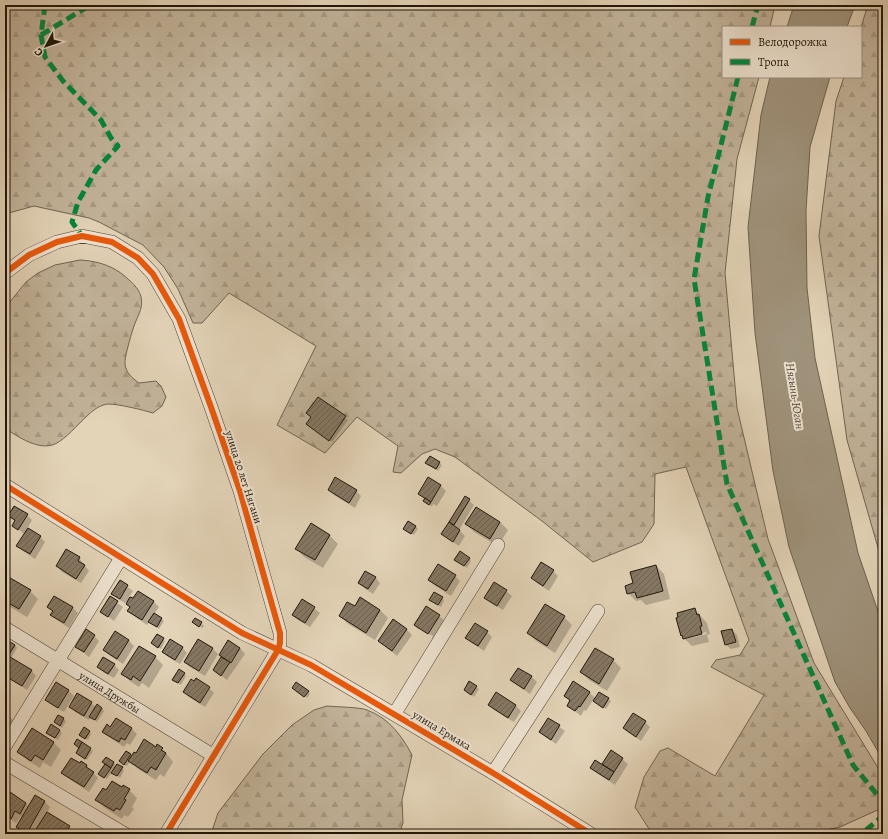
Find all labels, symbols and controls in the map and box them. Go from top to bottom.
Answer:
north arrow [26,26,66,66]
legend [722,26,862,78]
text: Велодорожка [758,34,828,50]
text: С [31,45,47,60]
text: Тропа [758,54,789,70]
water label: Нягынь-Юган [782,361,808,431]
street label: улица 20 лет Нягани [221,428,266,526]
street label: улица Дружбы [75,668,143,717]
street label: улица Ермака [409,707,474,754]

